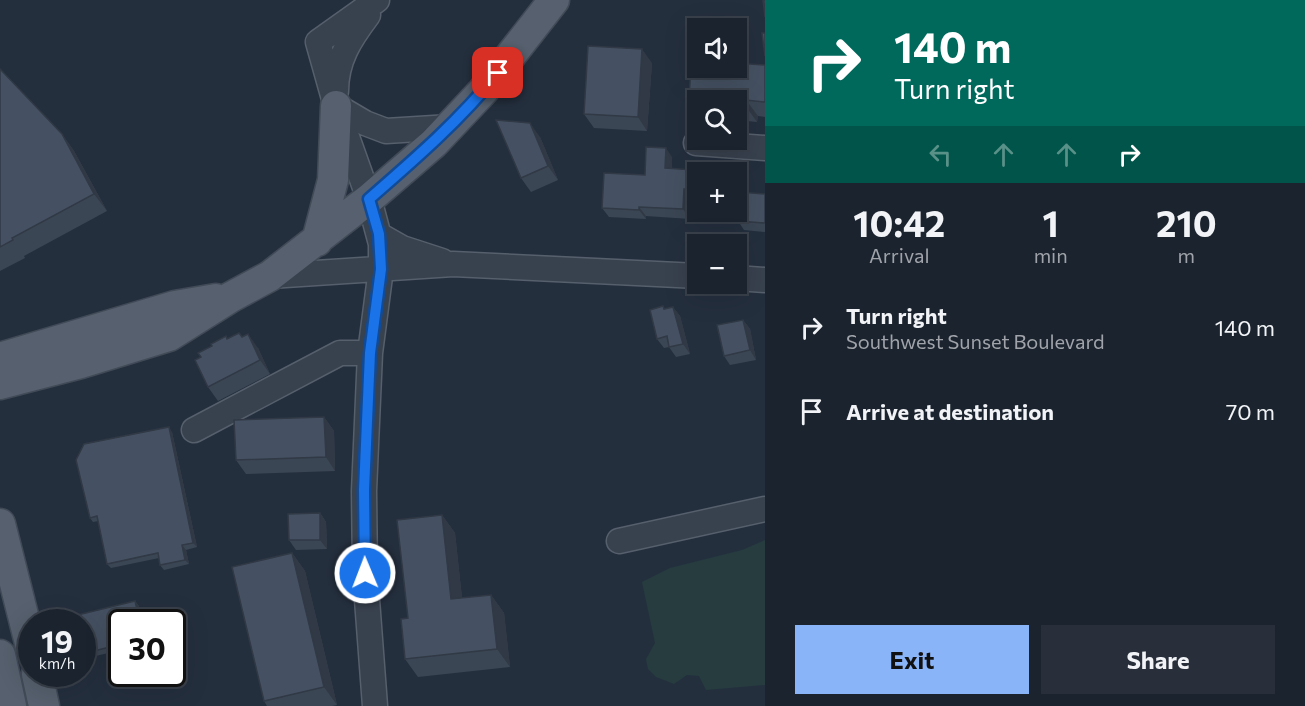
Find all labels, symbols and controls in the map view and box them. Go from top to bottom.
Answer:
map controls [687,18,747,294]
button: sound [687,18,747,78]
text: 140 m [894,20,1011,72]
icon: right [795,24,873,102]
pin [472,47,523,98]
icon: arrive [481,56,514,89]
text: Turn right [894,72,1014,105]
button: search [687,90,747,150]
icon: left [924,138,957,171]
icon: ahead [987,138,1020,171]
icon: ahead [1050,138,1083,171]
icon: right [1113,138,1146,171]
button: + [687,162,747,222]
text: 10:42 [853,200,945,244]
text: 1 [1043,200,1059,244]
text: 210 [1156,200,1217,244]
button: − [687,234,747,294]
text: Arrival [869,243,930,267]
text: min [1034,243,1068,267]
text: m [1178,243,1195,267]
text: Turn right [846,302,947,329]
icon: right [795,311,828,344]
text: 140 m [1215,314,1275,341]
text: Southwest Sunset Boulevard [846,329,1105,353]
icon: arrive [795,395,828,428]
text: Arrive at destination [846,398,1054,425]
text: 70 m [1226,398,1275,425]
position arrow [333,541,397,605]
speed limit sign: 30 [108,609,186,687]
text: 19 [41,622,73,659]
button: Exit [795,625,1029,694]
button: Share [1041,625,1275,694]
text: km/h [39,654,75,672]

